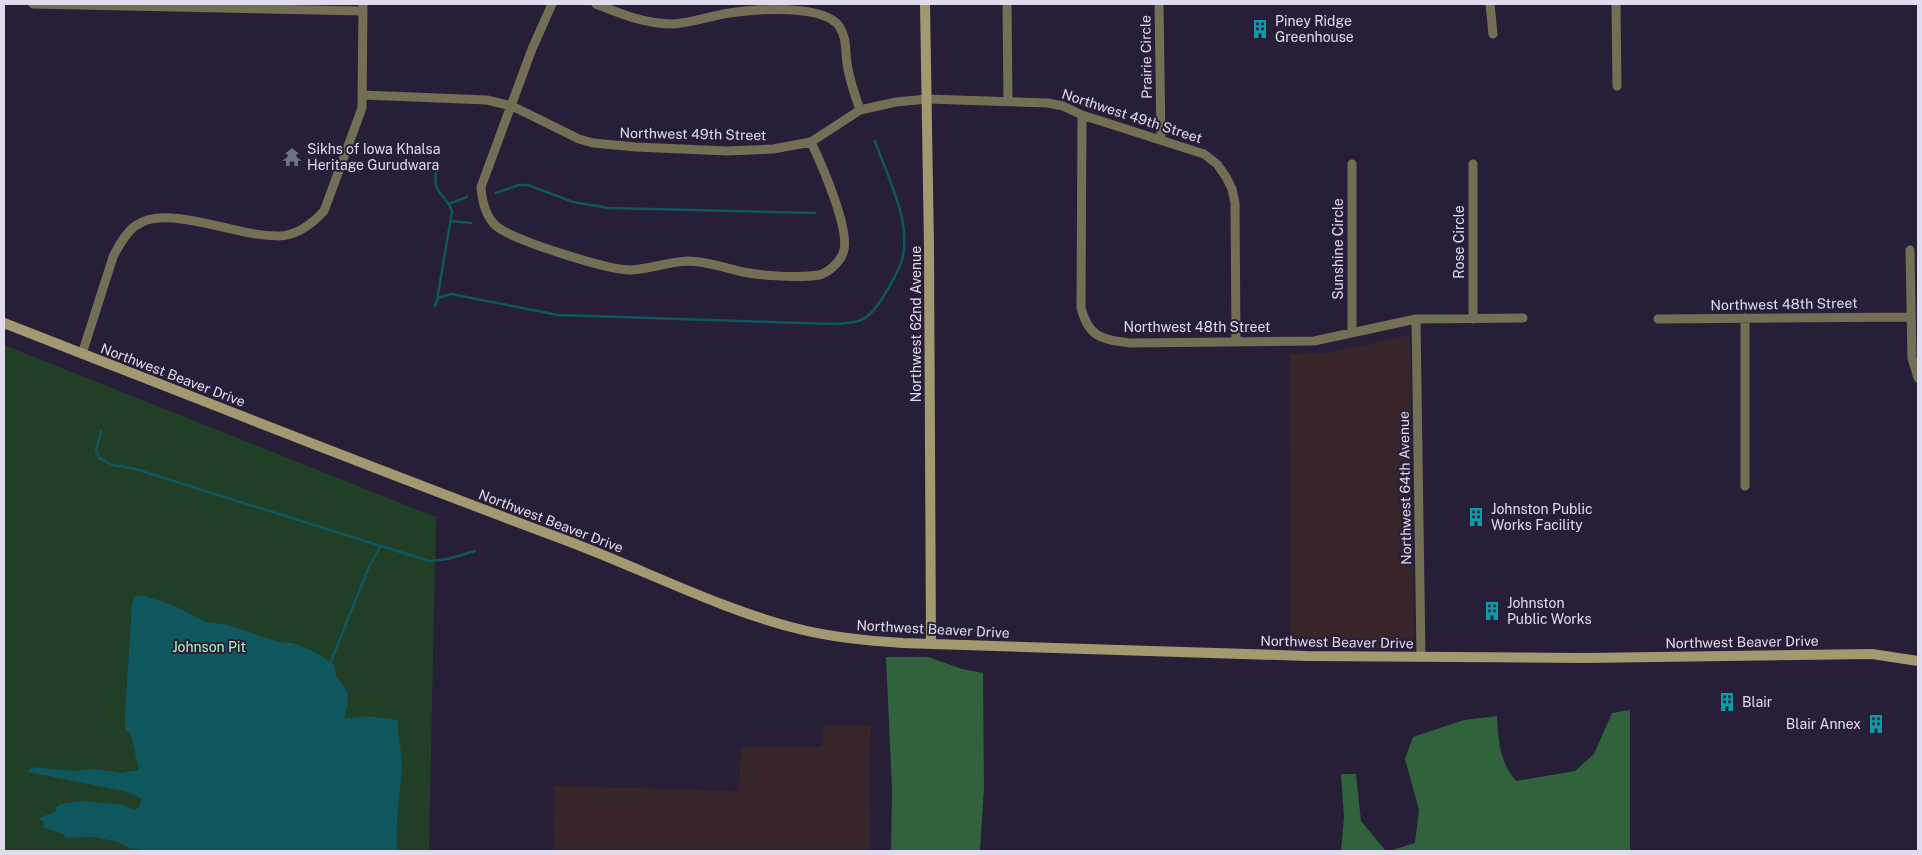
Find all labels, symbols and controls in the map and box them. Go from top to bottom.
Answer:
place label: Piney Ridge Greenhouse [1275,13,1354,45]
street label: Prairie Circle [1137,15,1155,99]
building icon: Piney Ridge Greenhouse [1249,18,1271,40]
street label: Northwest 49th Street [1060,86,1204,146]
street label: Northwest 49th Street [620,125,766,143]
place label: Sikhs of Iowa Khalsa Heritage Gurudwara [307,141,440,173]
temple icon: Sikhs of Iowa Khalsa Heritage Gurudwara [281,146,303,168]
street label: Sunshine Circle [1330,198,1346,300]
street label: Rose Circle [1451,205,1467,279]
street label: Northwest 62nd Avenue [908,246,924,402]
street label: Northwest 48th Street [1710,295,1858,313]
street label: Northwest 48th Street [1123,319,1271,335]
street label: Northwest Beaver Drive [99,340,248,410]
street label: Northwest 64th Avenue [1396,411,1414,565]
street label: Northwest Beaver Drive [477,486,626,556]
place label: Johnston Public Works Facility [1491,501,1593,533]
building icon: Johnston Public Works Facility [1465,506,1487,528]
place label: Johnston Public Works [1507,595,1592,627]
building icon: Johnston Public Works [1481,600,1503,622]
street label: Northwest Beaver Drive [856,617,1010,641]
street label: Northwest Beaver Drive [1260,633,1414,651]
street label: Northwest Beaver Drive [1665,633,1819,651]
park label: Johnson Pit [172,639,246,655]
building icon: Blair [1716,691,1738,713]
place label: Blair [1742,694,1772,710]
building icon: Blair Annex [1865,713,1887,735]
place label: Blair Annex [1786,716,1861,732]

